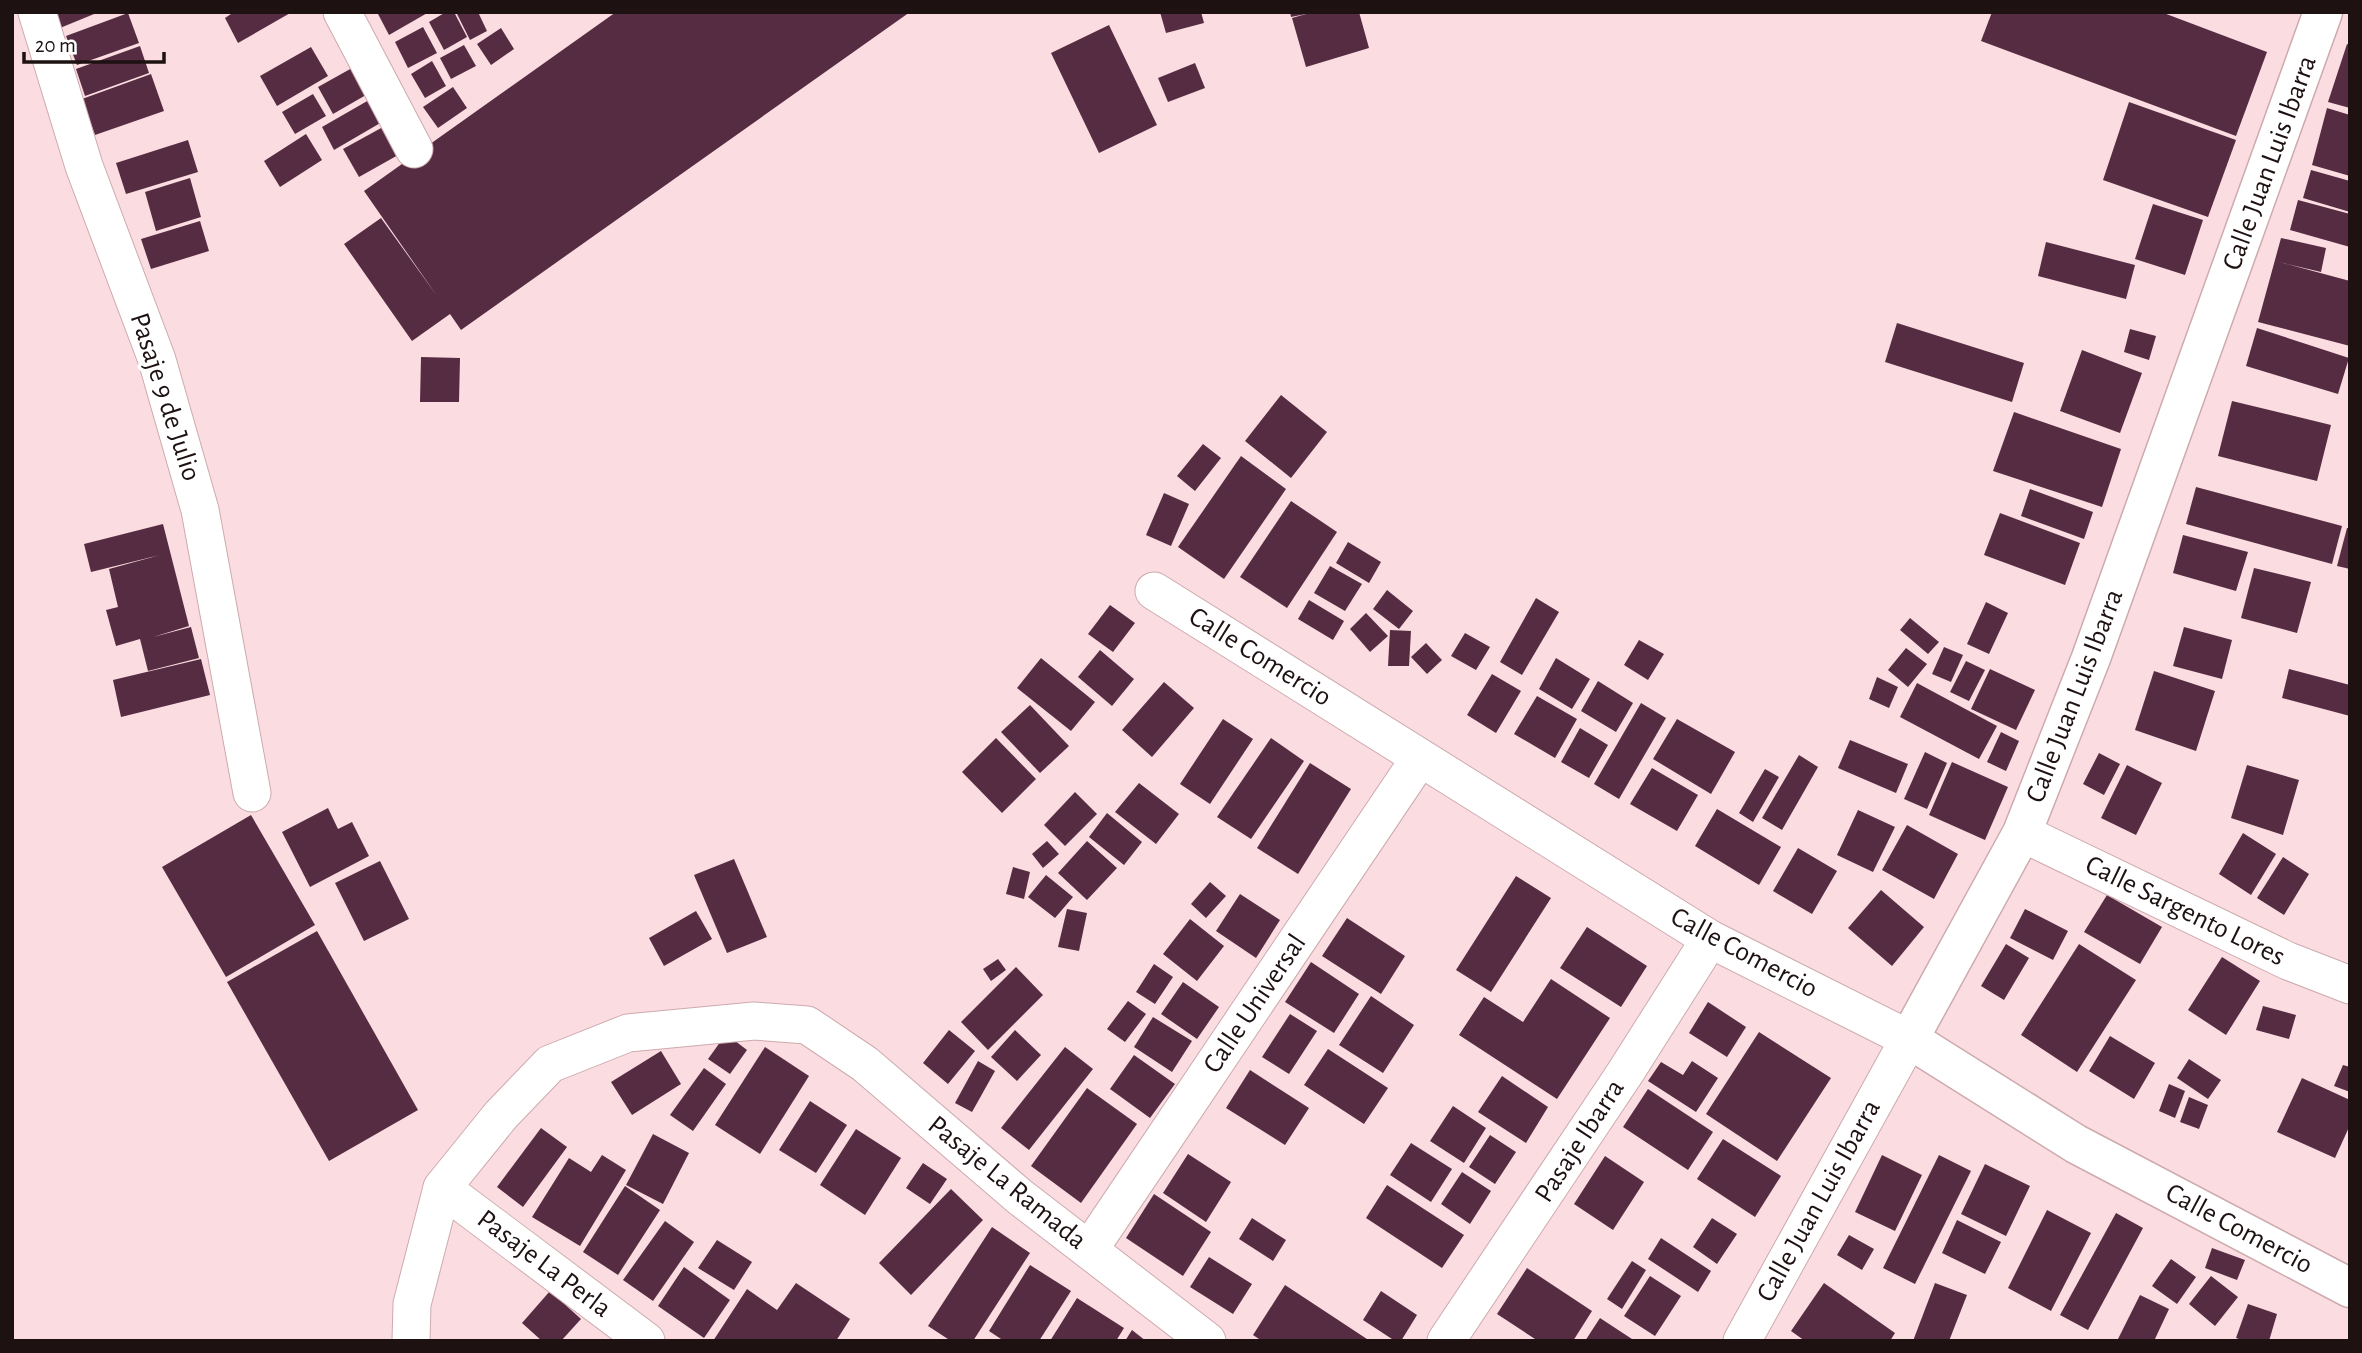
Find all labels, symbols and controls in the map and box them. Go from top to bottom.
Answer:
scale bar [24,21,164,65]
text: 20 m [35,35,76,56]
street label: Calle Juan Luis Ibarra [2218,52,2322,274]
street label: Pasaje 9 de Julio [125,309,205,485]
street label: Calle Juan Luis Ibarra [2021,585,2129,807]
street label: Calle Comercio [1184,602,1336,712]
street label: Calle Sargento Lores [2081,851,2289,971]
street label: Calle Comercio [1666,903,1822,1003]
street label: Calle Universal [1198,930,1312,1078]
street label: Pasaje Ibarra [1530,1075,1630,1207]
street label: Calle Juan Luis Ibarra [1752,1095,1886,1307]
street label: Pasaje La Ramada [923,1111,1091,1255]
street label: Calle Comercio [2161,1179,2317,1279]
street label: Pasaje La Perla [472,1205,616,1323]

